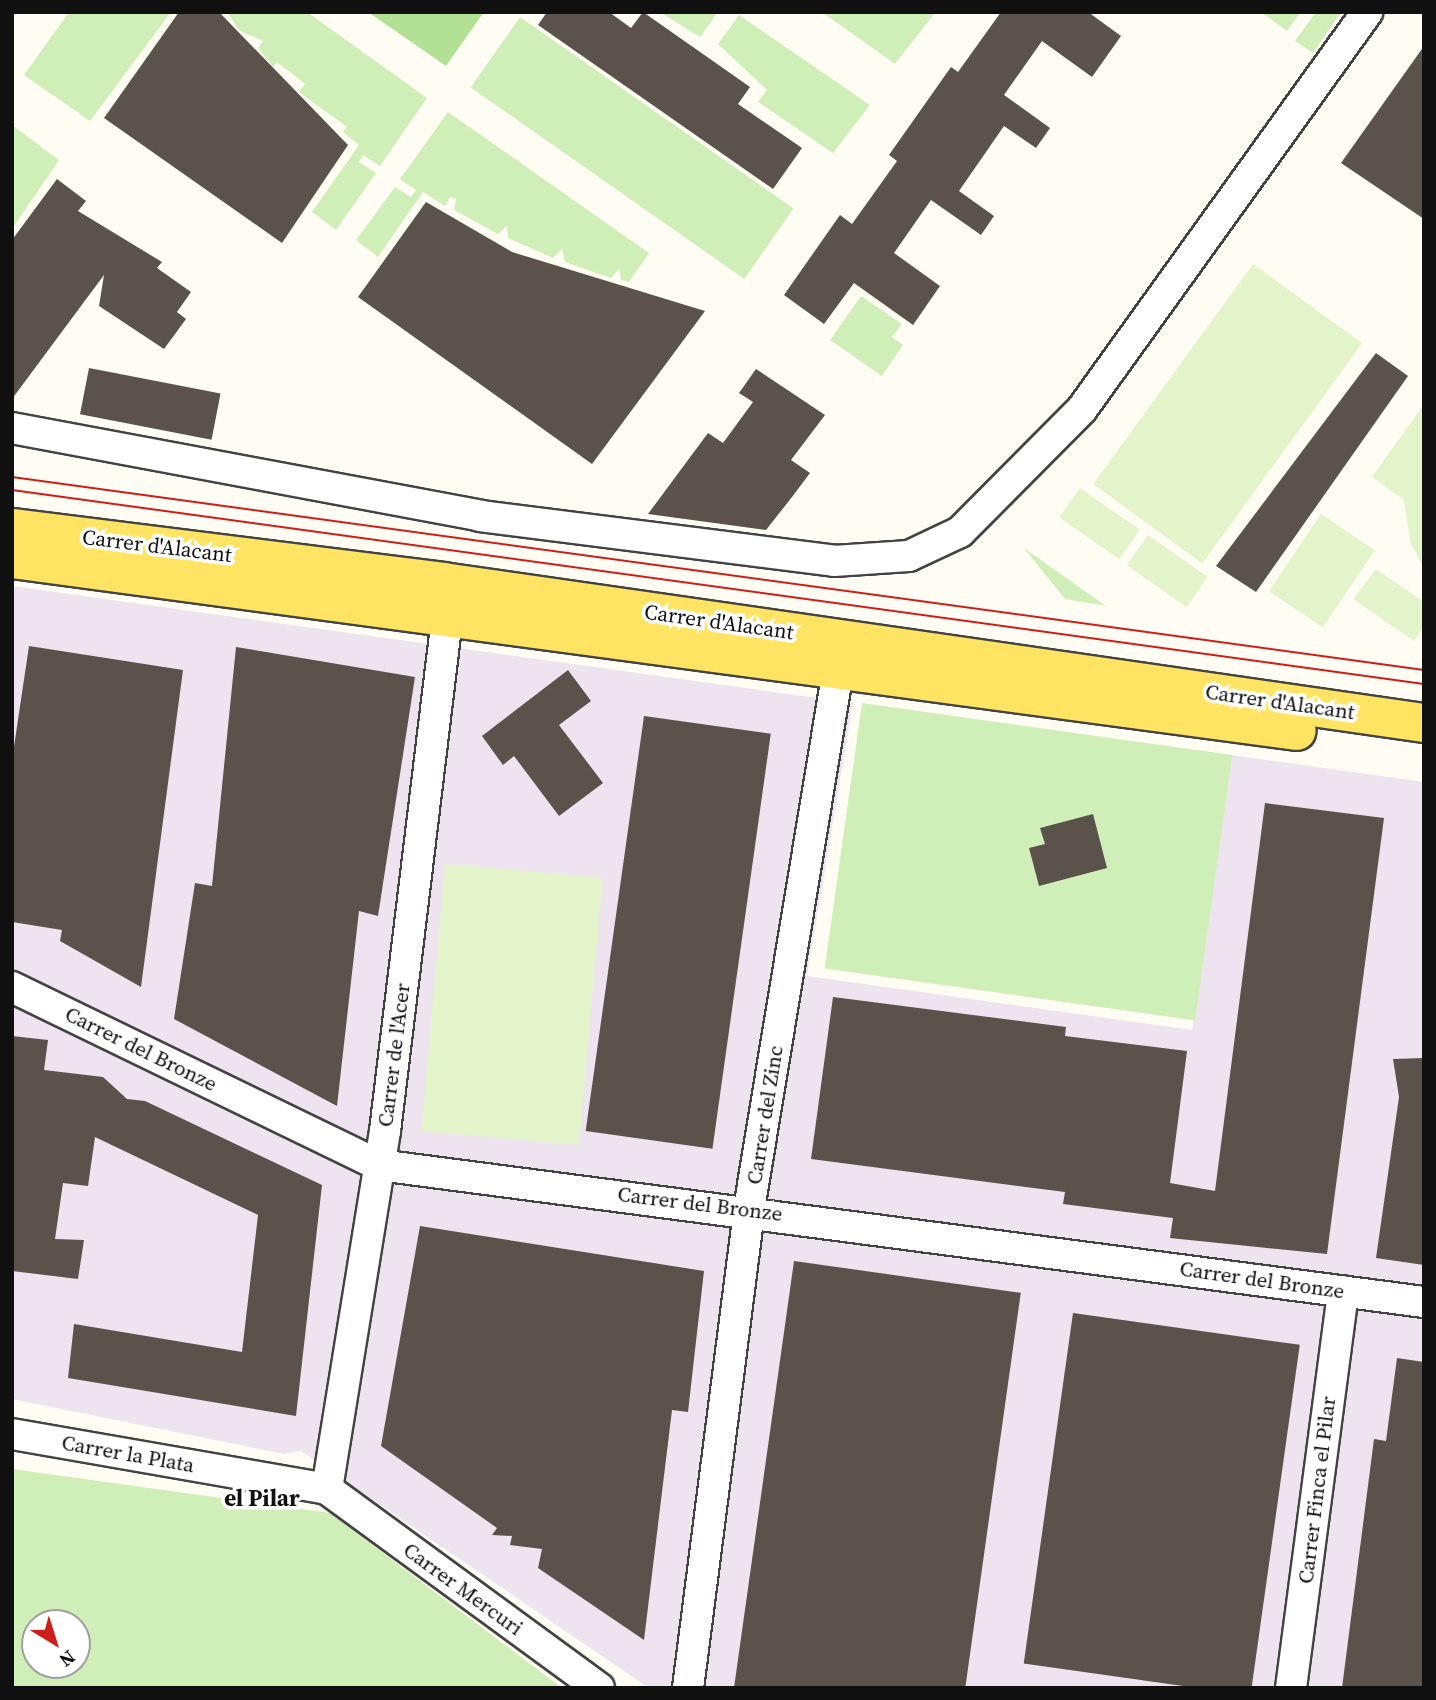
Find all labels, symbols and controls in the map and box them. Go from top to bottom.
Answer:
street label: Carrer d'Alacant [81,524,233,568]
street label: Carrer d'Alacant [643,599,795,645]
street label: Carrer d'Alacant [1204,679,1356,725]
street label: Carrer de l'Acer [373,982,415,1128]
street label: Carrer del Bronze [61,1001,221,1097]
street label: Carrer del Zinc [742,1044,788,1186]
street label: Carrer del Bronze [616,1181,784,1227]
street label: Carrer del Bronze [1178,1256,1346,1304]
street label: Carrer Finca el Pilar [1293,1395,1341,1585]
street label: Carrer la Plata [60,1430,196,1478]
district label: el Pilar [224,1484,300,1512]
street label: Carrer Mercuri [398,1537,528,1641]
north arrow [21,1609,91,1679]
text: N [54,1644,81,1673]

